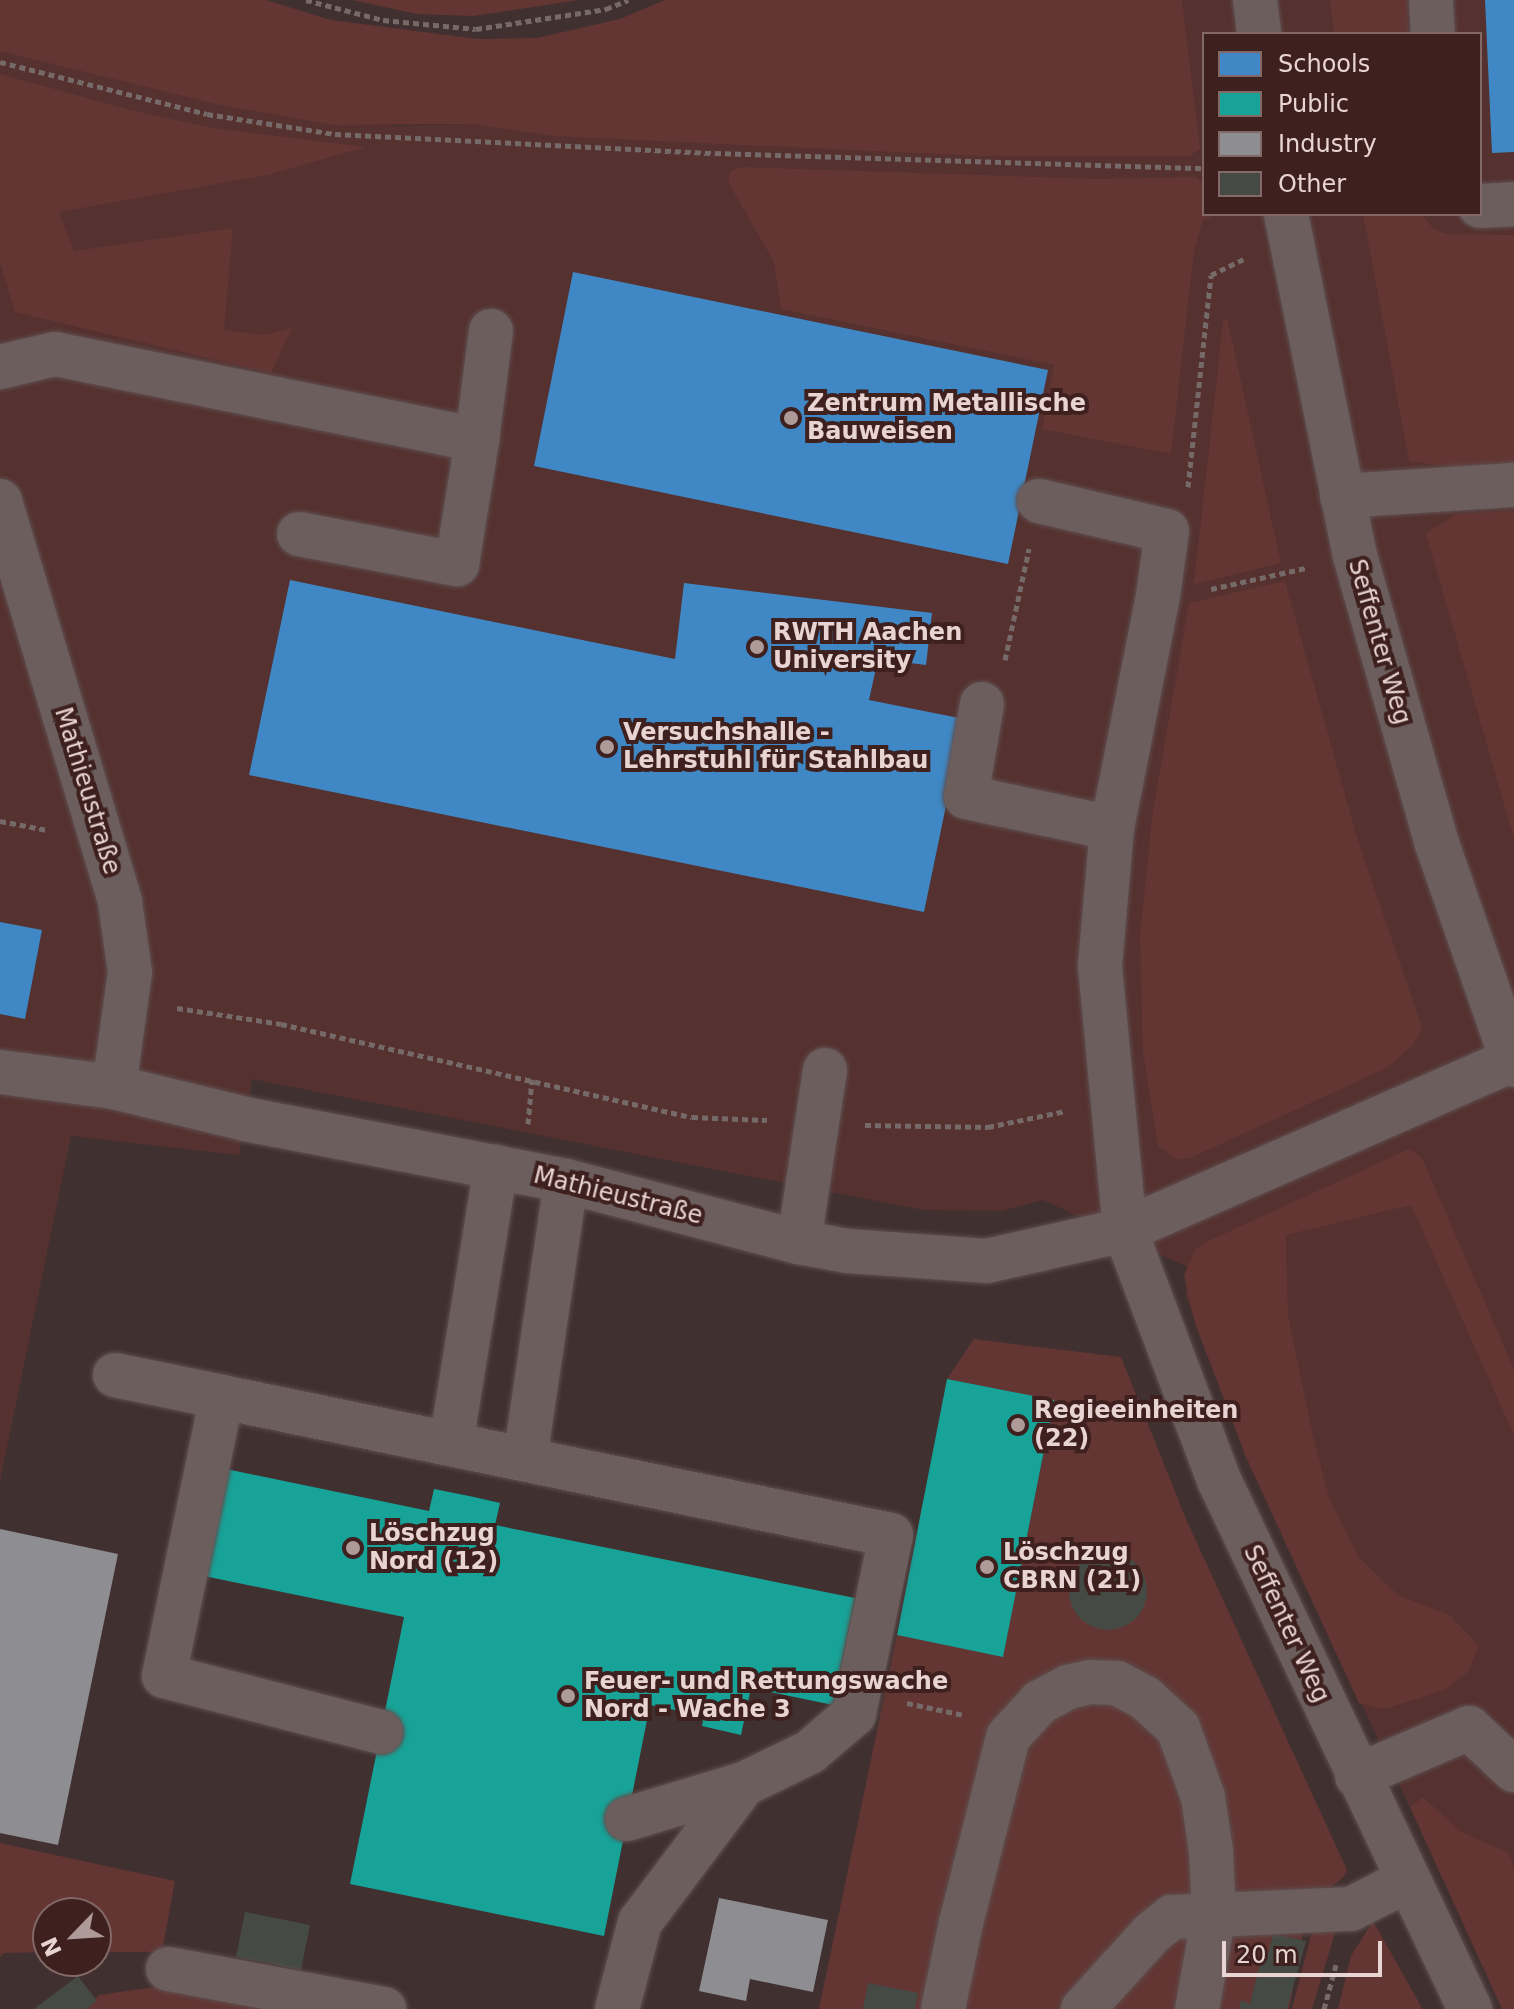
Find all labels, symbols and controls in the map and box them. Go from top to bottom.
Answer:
legend [1202,32,1482,216]
text: Schools [1278,50,1370,78]
text: Public [1278,90,1349,118]
text: Industry [1278,130,1377,158]
text: Other [1278,170,1346,198]
place label: Zentrum Metallische Bauweisen [807,390,1086,446]
marker: Zentrum Metallische Bauweisen [782,409,800,427]
street label: Seffenter Weg [1342,556,1416,728]
place label: RWTH Aachen University [773,619,962,675]
marker: RWTH Aachen University [748,638,766,656]
street label: Mathieustraße [48,704,126,878]
place label: Versuchshalle - Lehrstuhl für Stahlbau [623,719,928,775]
marker: Versuchshalle - Lehrstuhl für Stahlbau [598,738,616,756]
street label: Mathieustraße [531,1161,705,1231]
place label: Regieeinheiten (22) [1034,1397,1238,1453]
marker: Regieeinheiten (22) [1009,1416,1027,1434]
place label: Löschzug Nord (12) [369,1520,498,1576]
marker: Löschzug Nord (12) [344,1539,362,1557]
place label: Löschzug CBRN (21) [1003,1539,1141,1595]
street label: Seffenter Weg [1237,1541,1335,1707]
marker: Löschzug CBRN (21) [978,1558,996,1576]
place label: Feuer- und Rettungswache Nord - Wache 3 [584,1668,948,1724]
marker: Feuer- und Rettungswache Nord - Wache 3 [559,1687,577,1705]
north arrow [32,1897,112,1977]
scale bar [1226,1925,1386,1975]
text: N [36,1933,67,1960]
text: 20 m [1236,1941,1298,1969]

